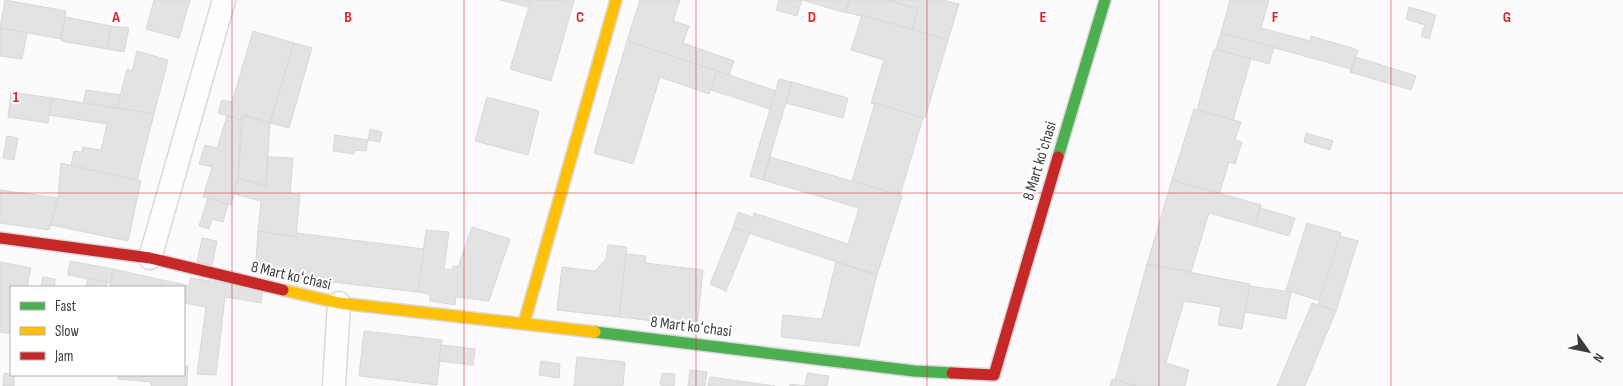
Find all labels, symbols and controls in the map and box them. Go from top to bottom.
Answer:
text: A [111,8,120,27]
text: B [344,8,352,27]
text: C [576,8,584,27]
text: D [808,8,816,27]
text: E [1040,8,1047,27]
text: F [1272,8,1279,27]
text: G [1503,8,1511,27]
text: 1 [13,88,20,107]
street label: 8 Mart koʻchasi [1019,119,1061,203]
street label: 8 Mart koʻchasi [249,258,333,294]
legend [10,286,185,376]
text: Fast [55,297,77,316]
street label: 8 Mart koʻchasi [649,313,733,341]
text: Slow [55,322,79,341]
north arrow [1563,326,1613,376]
text: Jam [54,347,73,366]
text: N [1589,350,1608,366]

